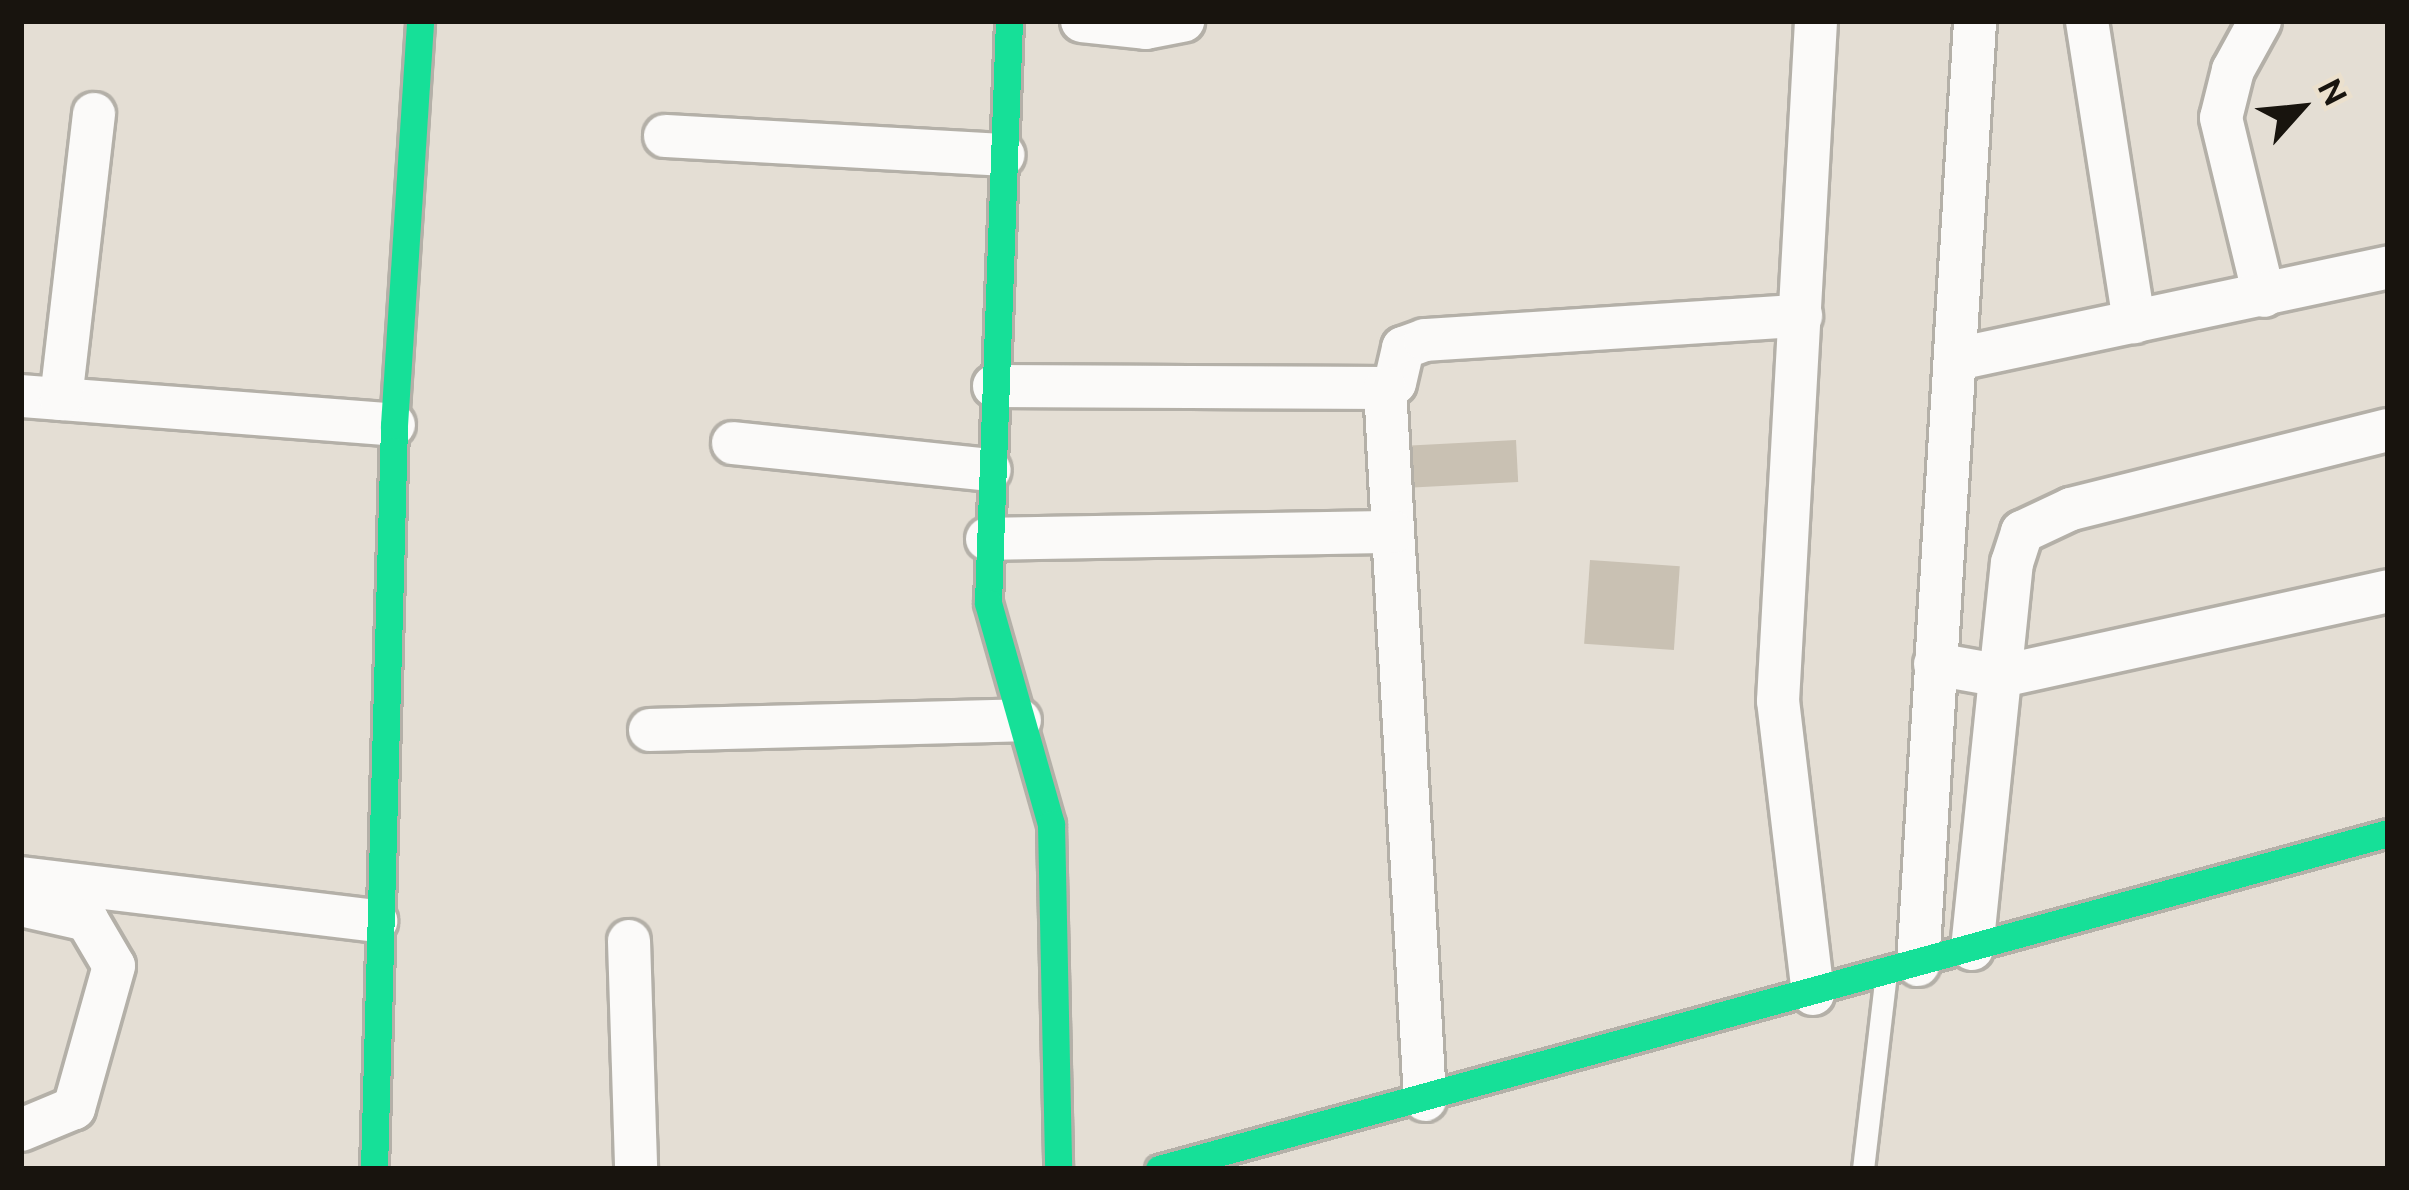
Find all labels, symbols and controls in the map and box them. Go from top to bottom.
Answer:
north arrow [2241,48,2361,168]
text: N [2311,72,2356,111]

